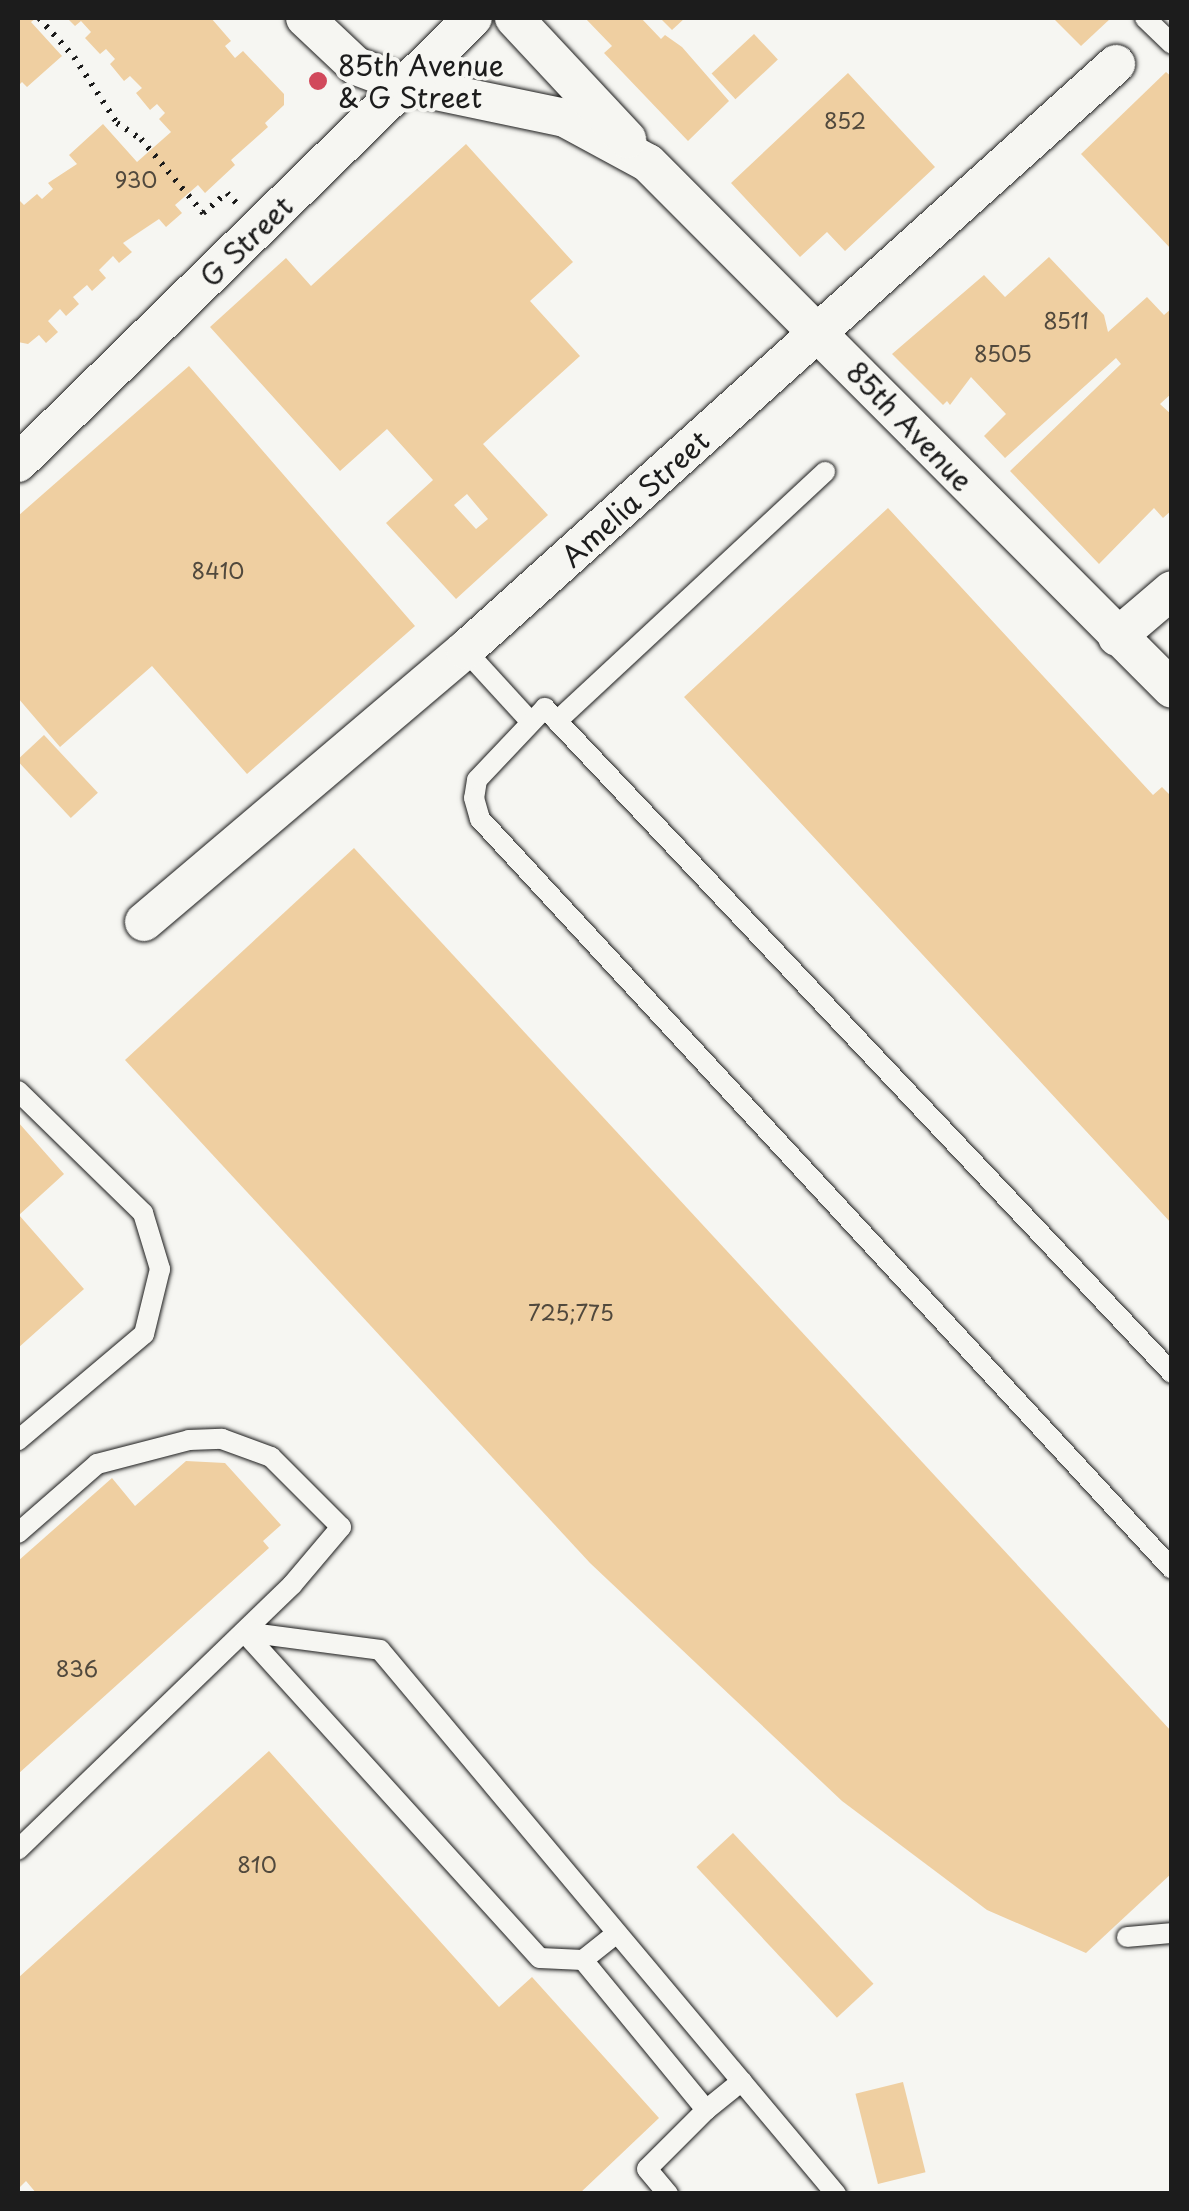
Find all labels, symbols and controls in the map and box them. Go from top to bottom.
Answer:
place label: 85th Avenue & G Street [338,48,505,114]
marker: 85th Avenue & G Street [307,70,329,92]
house number: 852 [824,107,866,133]
house number: 930 [115,166,157,192]
street label: G Street [193,189,299,293]
house number: 8511 [1043,307,1089,333]
house number: 8505 [974,340,1032,366]
street label: 85th Avenue [840,354,980,498]
street label: Amelia Street [554,423,716,573]
house number: 8410 [192,557,244,583]
house number: 725;775 [528,1299,614,1325]
house number: 836 [56,1655,98,1681]
house number: 810 [237,1851,277,1877]

